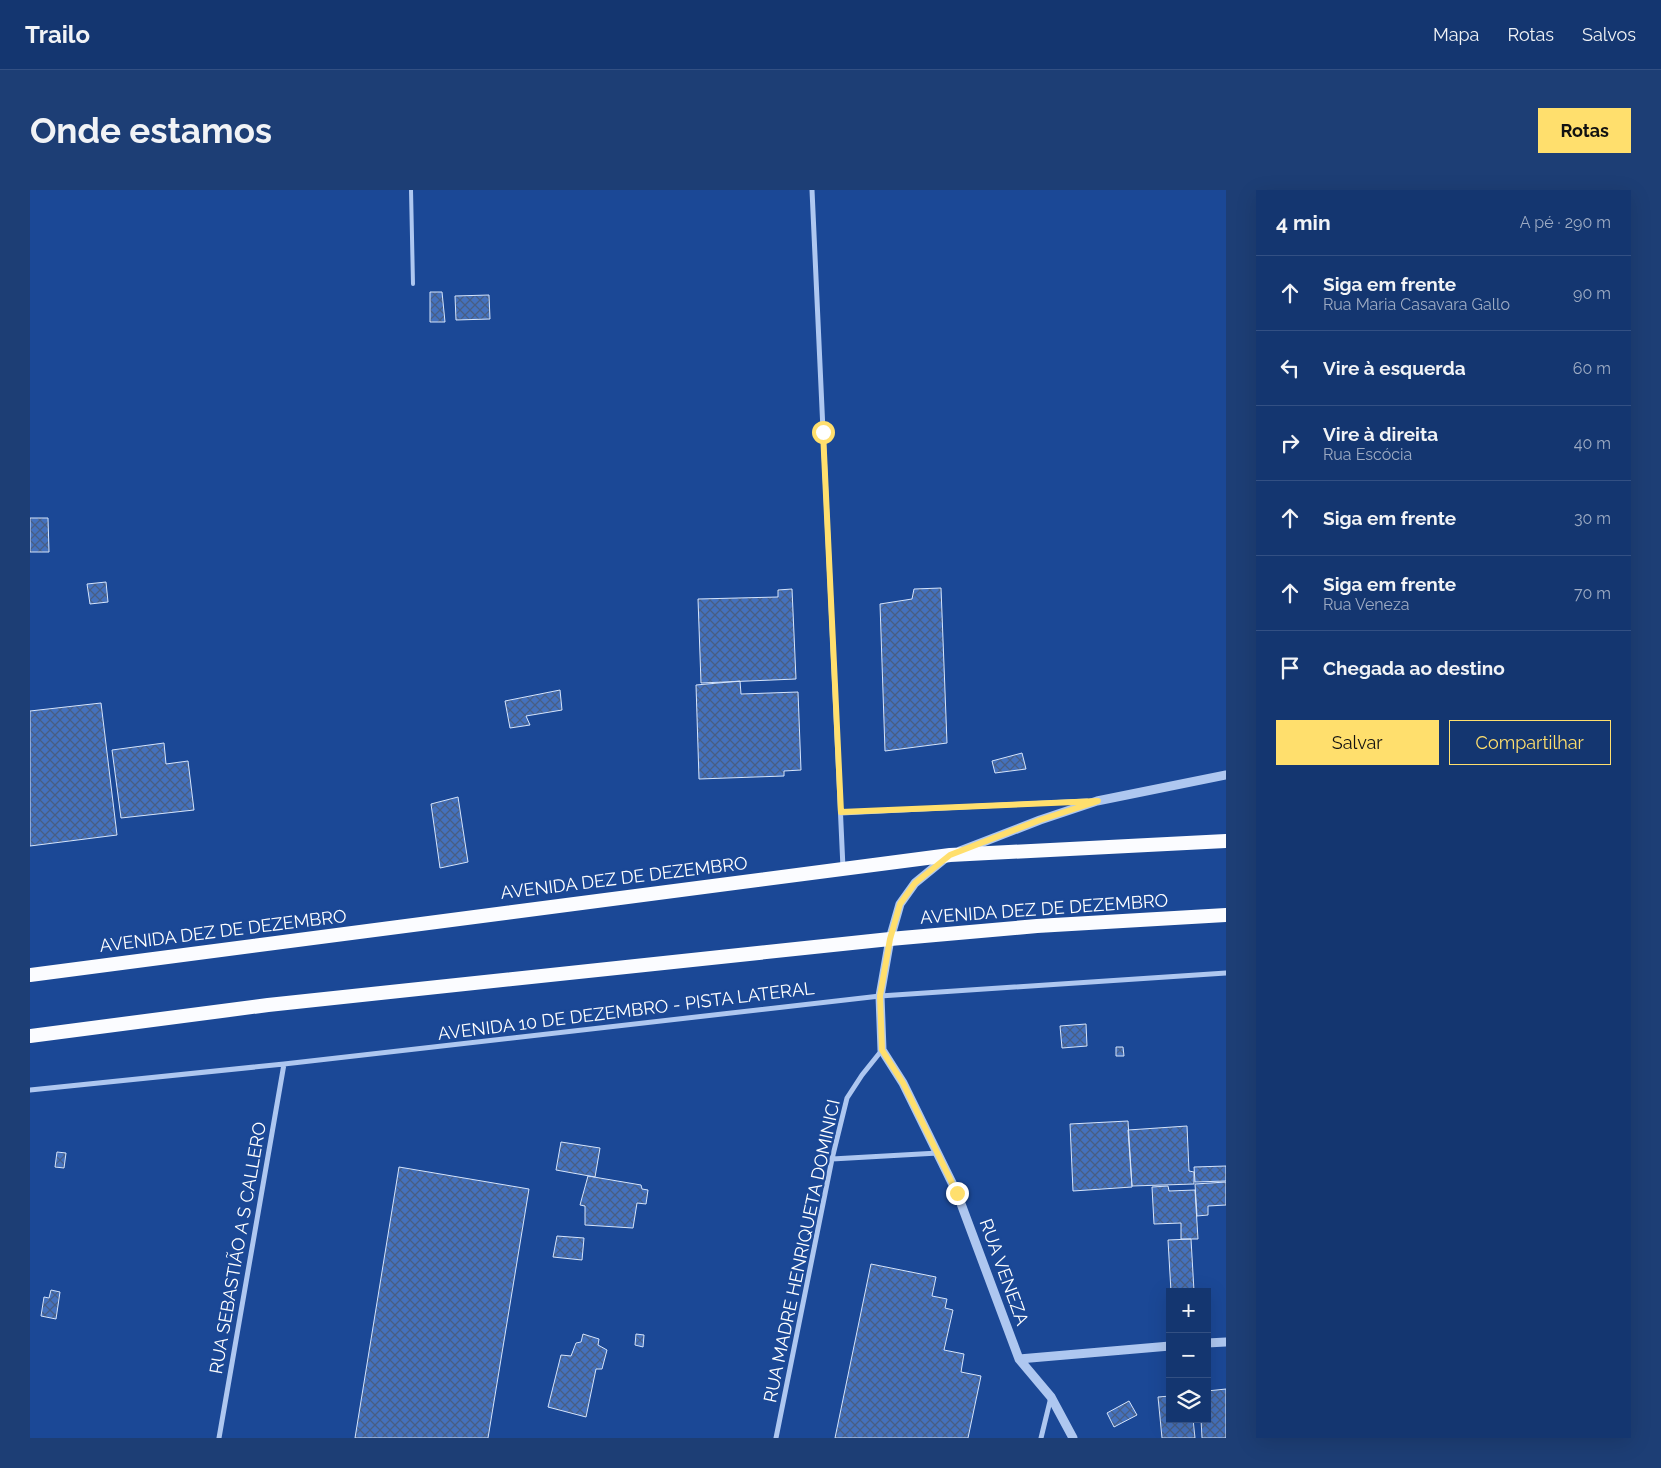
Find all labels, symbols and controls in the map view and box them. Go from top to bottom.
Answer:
text: Trailo [25,20,90,49]
text: Mapa [1433,24,1479,45]
text: Rotas [1507,24,1554,45]
text: Salvos [1582,24,1636,45]
button: Rotas [1538,108,1631,153]
text: Onde estamos [30,110,272,151]
text: 4 min [1276,210,1331,235]
text: A pé · 290 m [1520,213,1611,232]
text: Siga em frente [1323,273,1456,295]
icon: ahead [1276,279,1304,307]
text: 90 m [1573,284,1611,303]
text: Rua Maria Casavara Gallo [1323,295,1510,314]
icon: left [1276,354,1304,382]
text: Vire à esquerda [1323,357,1466,379]
text: 60 m [1573,359,1611,378]
route start [812,421,835,444]
text: Vire à direita [1323,423,1438,445]
icon: right [1276,429,1304,457]
text: 40 m [1574,434,1611,453]
text: Rua Escócia [1323,445,1412,464]
icon: ahead [1276,504,1304,532]
text: Siga em frente [1323,507,1456,529]
text: 30 m [1574,509,1611,528]
text: Siga em frente [1323,573,1456,595]
icon: ahead [1276,579,1304,607]
text: 70 m [1574,584,1611,603]
text: Rua Veneza [1323,595,1409,614]
icon: arrive [1276,654,1304,682]
text: Chegada ao destino [1323,657,1505,679]
button: Salvar [1276,720,1439,765]
button: Compartilhar [1449,720,1611,765]
street label: AVENIDA DEZ DE DEZEMBRO [499,852,749,903]
street label: AVENIDA DEZ DE DEZEMBRO [919,889,1169,928]
street label: AVENIDA DEZ DE DEZEMBRO [98,905,348,956]
street label: AVENIDA 10 DE DEZEMBRO - PISTA LATERAL [436,977,816,1044]
street label: RUA MADRE HENRIQUETA DOMINICI [759,1097,844,1404]
street label: RUA SEBASTIÃO A S CALLERO [205,1120,270,1376]
route end [946,1182,969,1205]
street label: RUA VENEZA [975,1216,1033,1328]
map controls [1166,1288,1211,1423]
button: + [1166,1288,1211,1333]
button: − [1166,1333,1211,1378]
button: layers [1166,1378,1211,1423]

